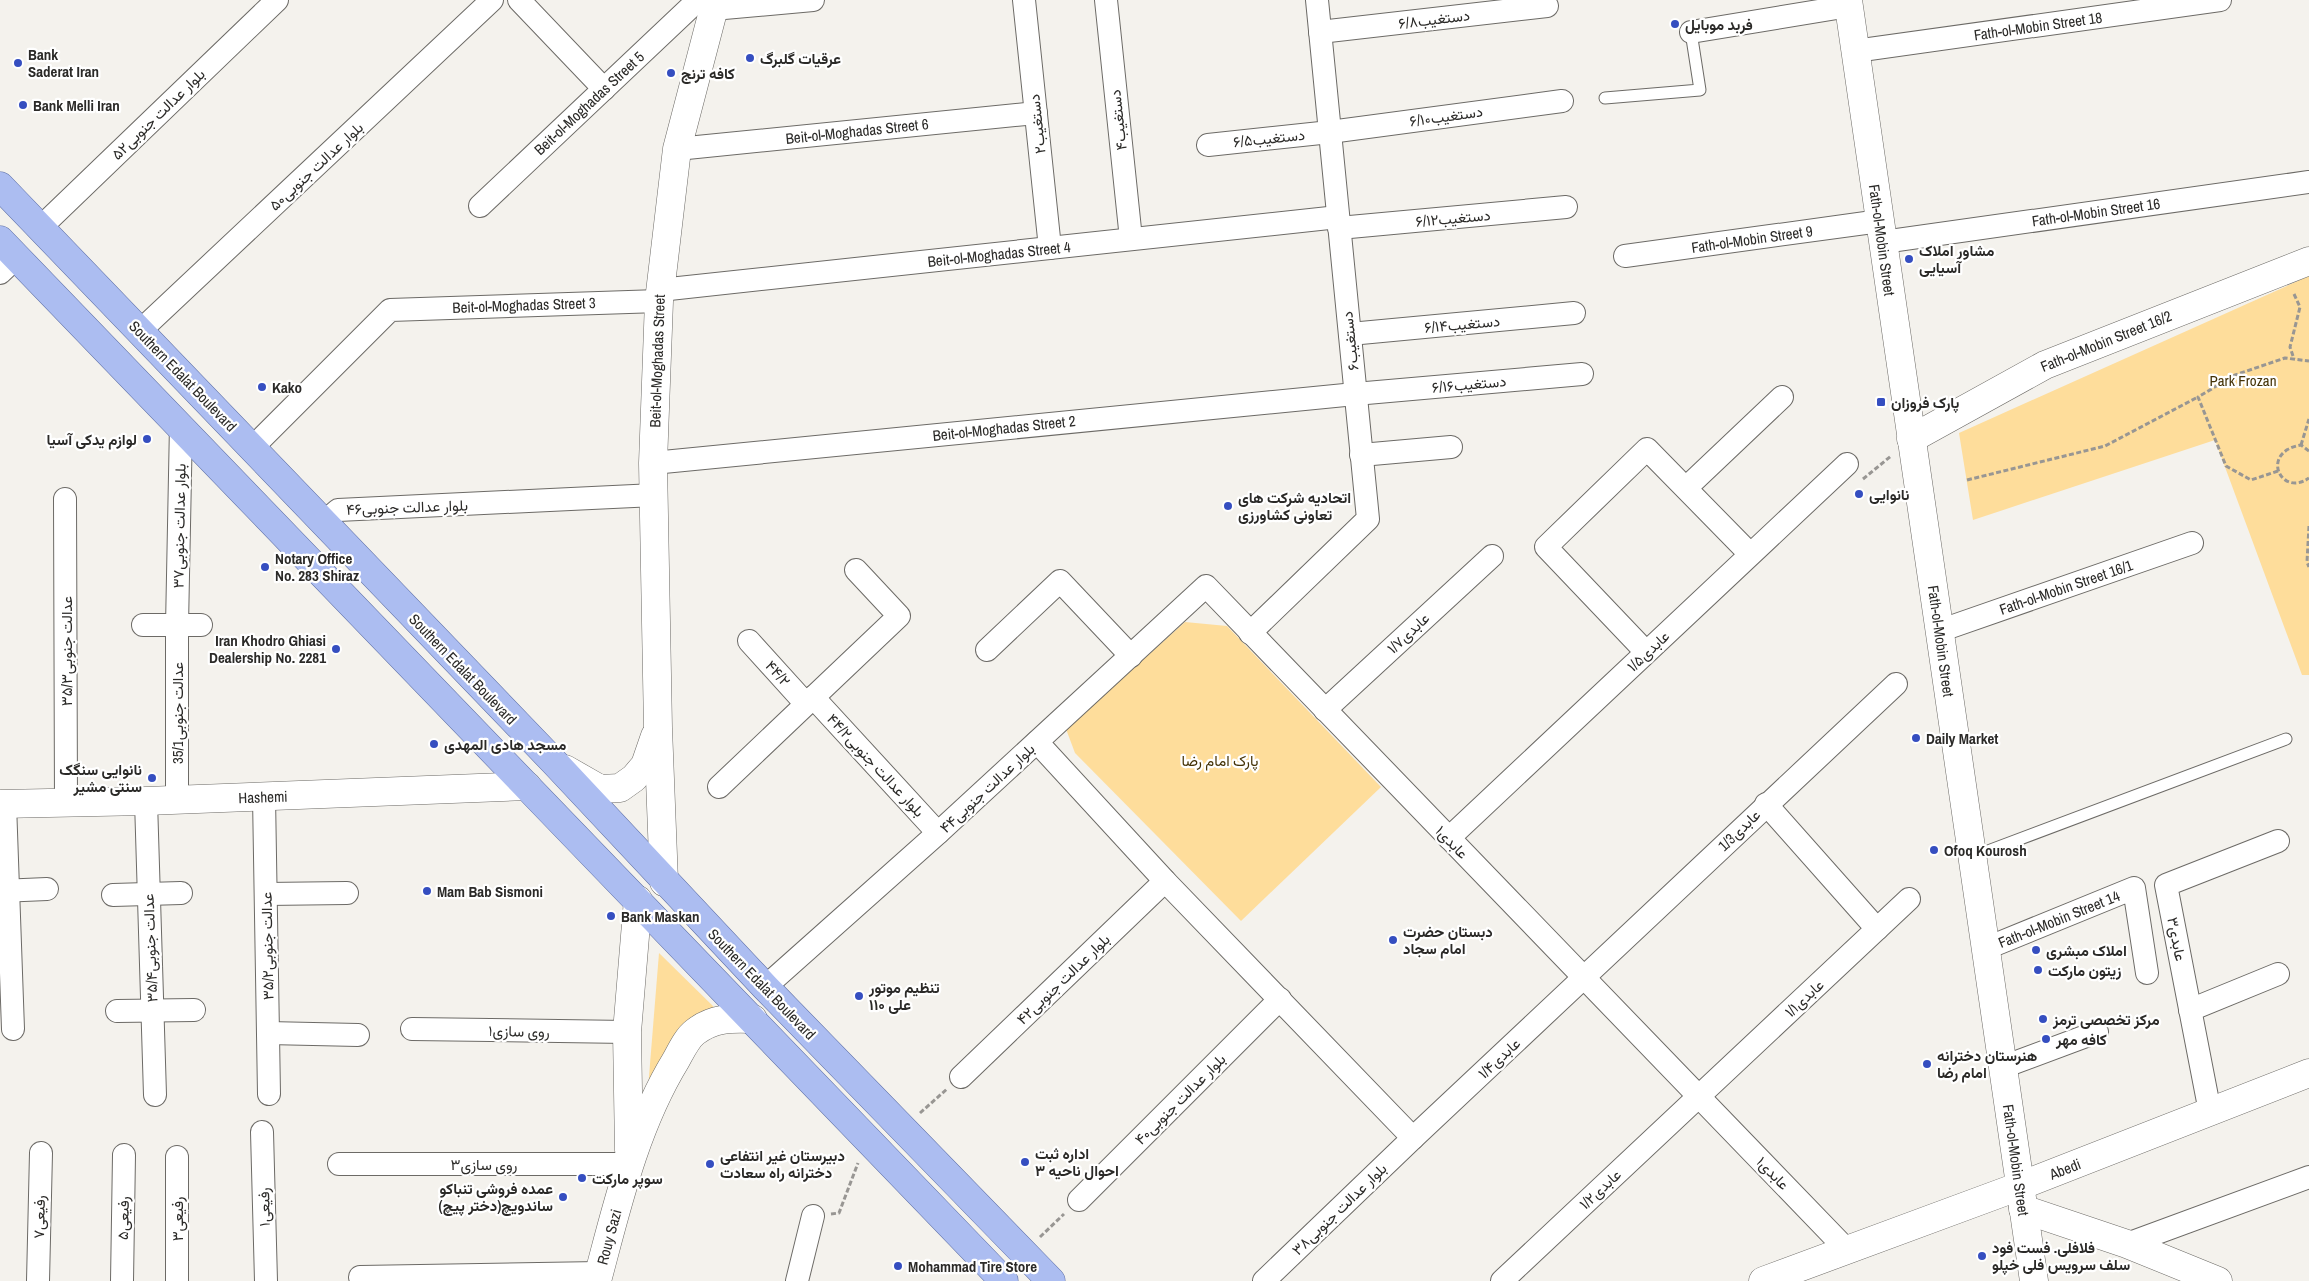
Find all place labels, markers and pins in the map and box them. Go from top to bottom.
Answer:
place label: فربد موبایل [1685,14,1753,35]
marker: فربد موبایل [1669,18,1681,30]
place label: Bank Saderat Iran [28,44,99,82]
place label: عرقیات گلبرگ [760,48,841,69]
marker: عرقیات گلبرگ [744,52,756,64]
marker: Bank Saderat Iran [12,57,24,69]
place label: کافه ترنج [681,63,735,84]
marker: کافه ترنج [665,67,677,79]
place label: Bank Melli Iran [33,95,120,116]
marker: Bank Melli Iran [17,99,29,111]
place label: مشاور املاک آسیایی [1919,240,1994,278]
marker: مشاور املاک آسیایی [1903,253,1915,265]
place label: Kako [272,377,302,398]
marker: Kako [256,381,268,393]
place label: پارک فروزان [1891,392,1959,413]
marker: پارک فروزان [1875,396,1887,408]
place label: لوازم یدکی آسیا [47,429,137,450]
marker: لوازم یدکی آسیا [141,433,153,445]
place label: نانوایی [1869,484,1909,505]
place label: اتحادیه شرکت های تعاونی کشاورزی [1238,487,1351,525]
marker: نانوایی [1853,488,1865,500]
marker: اتحادیه شرکت های تعاونی کشاورزی [1222,500,1234,512]
place label: Notary Office No. 283 Shiraz [275,548,359,586]
marker: Notary Office No. 283 Shiraz [259,561,271,573]
place label: Iran Khodro Ghiasi Dealership No. 2281 [209,630,326,668]
marker: Iran Khodro Ghiasi Dealership No. 2281 [330,643,342,655]
place label: Daily Market [1926,728,1998,749]
marker: Daily Market [1910,732,1922,744]
place label: مسجد هادی المهدی [444,734,566,755]
marker: مسجد هادی المهدی [428,738,440,750]
place label: نانوایی سنگک سنتی مشیر [59,759,142,797]
marker: نانوایی سنگک سنتی مشیر [146,772,158,784]
place label: Ofoq Kourosh [1944,840,2027,861]
marker: Ofoq Kourosh [1928,844,1940,856]
place label: Mam Bab Sismoni [437,881,543,902]
marker: Mam Bab Sismoni [421,885,433,897]
place label: Bank Maskan [621,906,700,927]
marker: Bank Maskan [605,910,617,922]
place label: دبستان حضرت امام سجاد [1403,921,1493,959]
marker: دبستان حضرت امام سجاد [1387,934,1399,946]
place label: املاک مبشری [2046,940,2127,961]
marker: املاک مبشری [2030,944,2042,956]
place label: زیتون مارکت [2048,960,2121,981]
marker: زیتون مارکت [2032,964,2044,976]
place label: تنظیم موتور علی ۱۱۰ [868,977,940,1015]
marker: تنظیم موتور علی ۱۱۰ [853,990,865,1002]
place label: مرکز تخصصی ترمز [2052,1009,2160,1030]
marker: مرکز تخصصی ترمز [2037,1013,2049,1025]
place label: کافه مهر [2055,1029,2107,1050]
marker: کافه مهر [2040,1033,2052,1045]
place label: هنرستان دخترانه امام رضا [1937,1045,2037,1083]
marker: هنرستان دخترانه امام رضا [1921,1058,1933,1070]
place label: اداره ثبت احوال ناحیه ۳ [1035,1143,1119,1181]
place label: دبیرستان غیر انتفاعی دخترانه راه سعادت [720,1145,845,1183]
marker: اداره ثبت احوال ناحیه ۳ [1019,1156,1031,1168]
marker: دبیرستان غیر انتفاعی دخترانه راه سعادت [704,1158,716,1170]
place label: سوپر مارکت [592,1168,663,1189]
marker: سوپر مارکت [576,1172,588,1184]
place label: عمده فروشی تنباکو ساندویچ(دختر پیچ) [439,1178,553,1216]
marker: عمده فروشی تنباکو ساندویچ(دختر پیچ) [557,1191,569,1203]
place label: فلافلی. فست فود سلف سرویس فلی خپلو [1992,1237,2130,1275]
marker: فلافلی. فست فود سلف سرویس فلی خپلو [1976,1250,1988,1262]
place label: Mohammad Tire Store [908,1256,1037,1277]
marker: Mohammad Tire Store [892,1260,904,1272]

